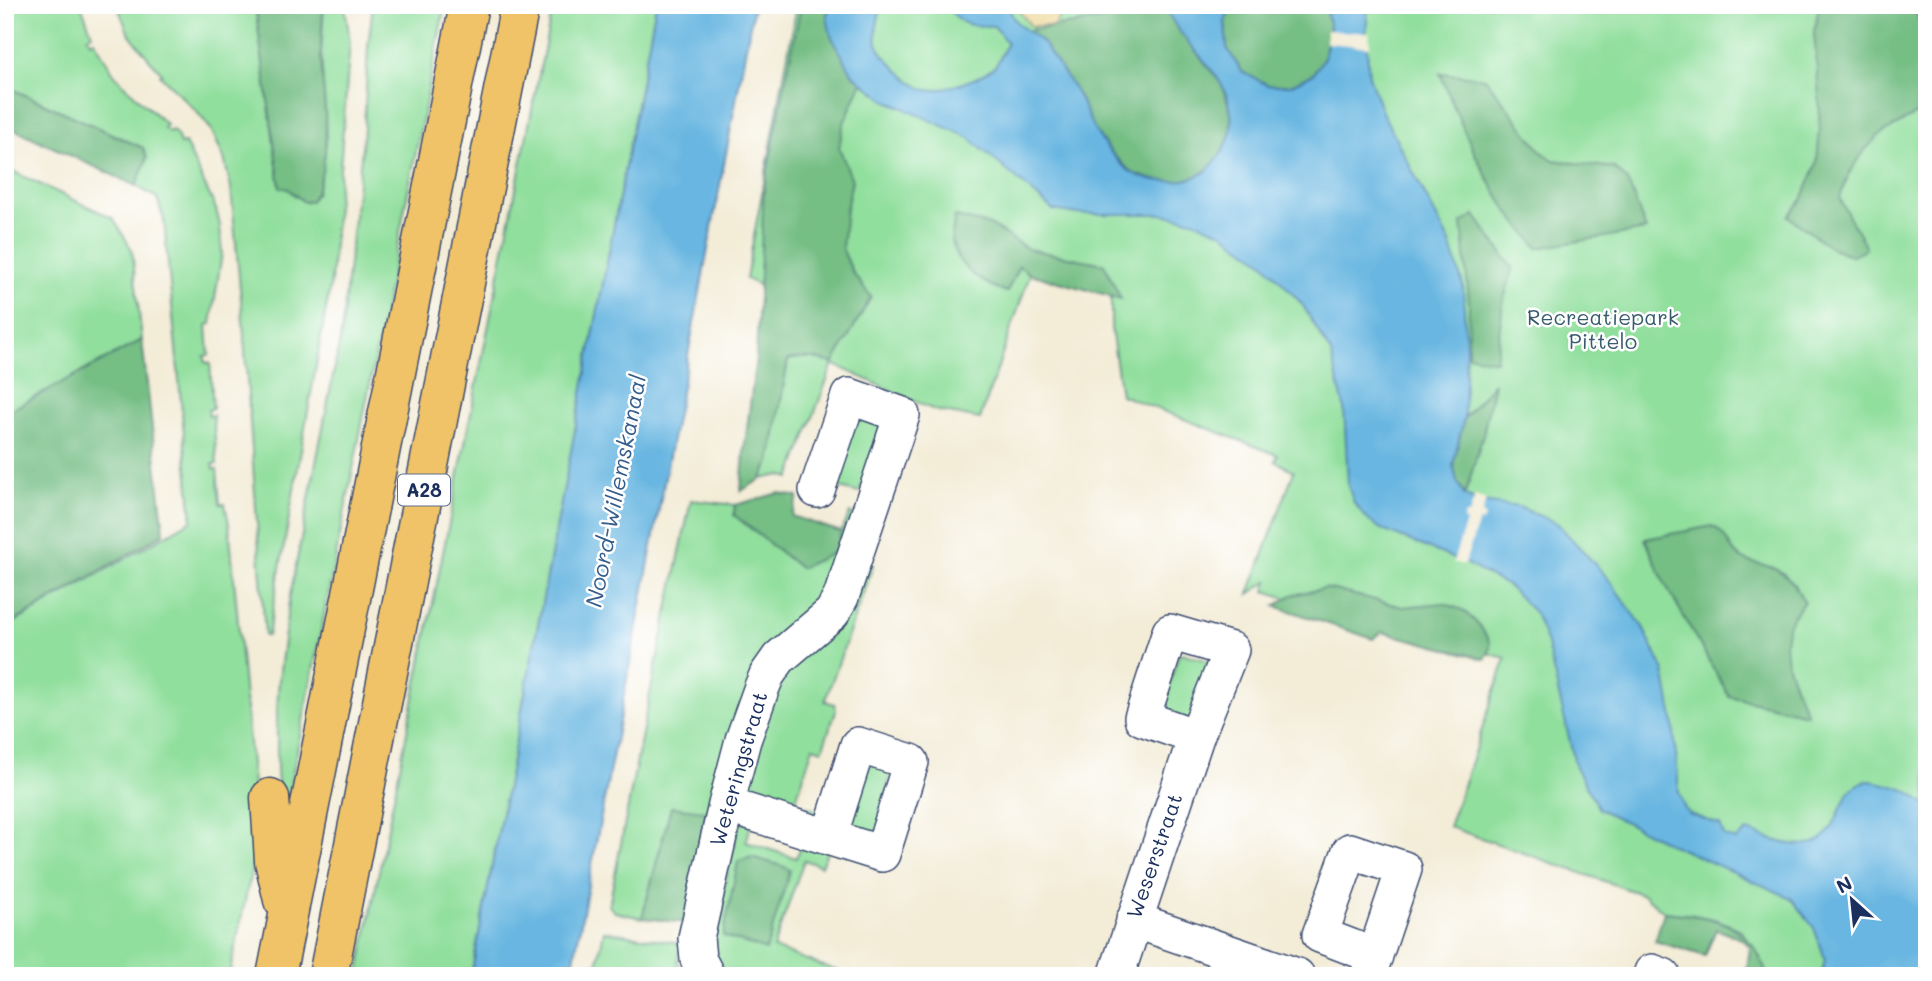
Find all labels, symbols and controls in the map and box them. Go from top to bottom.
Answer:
park label: Recreatiepark Pittelo [1527,303,1679,354]
water label: Noord-Willemskanaal [578,372,652,610]
road number: A28 [398,475,450,505]
street label: Weteringstraat [703,688,773,849]
street label: Weserstraat [1120,789,1188,922]
north arrow [1816,866,1886,936]
text: N [1832,870,1856,899]

